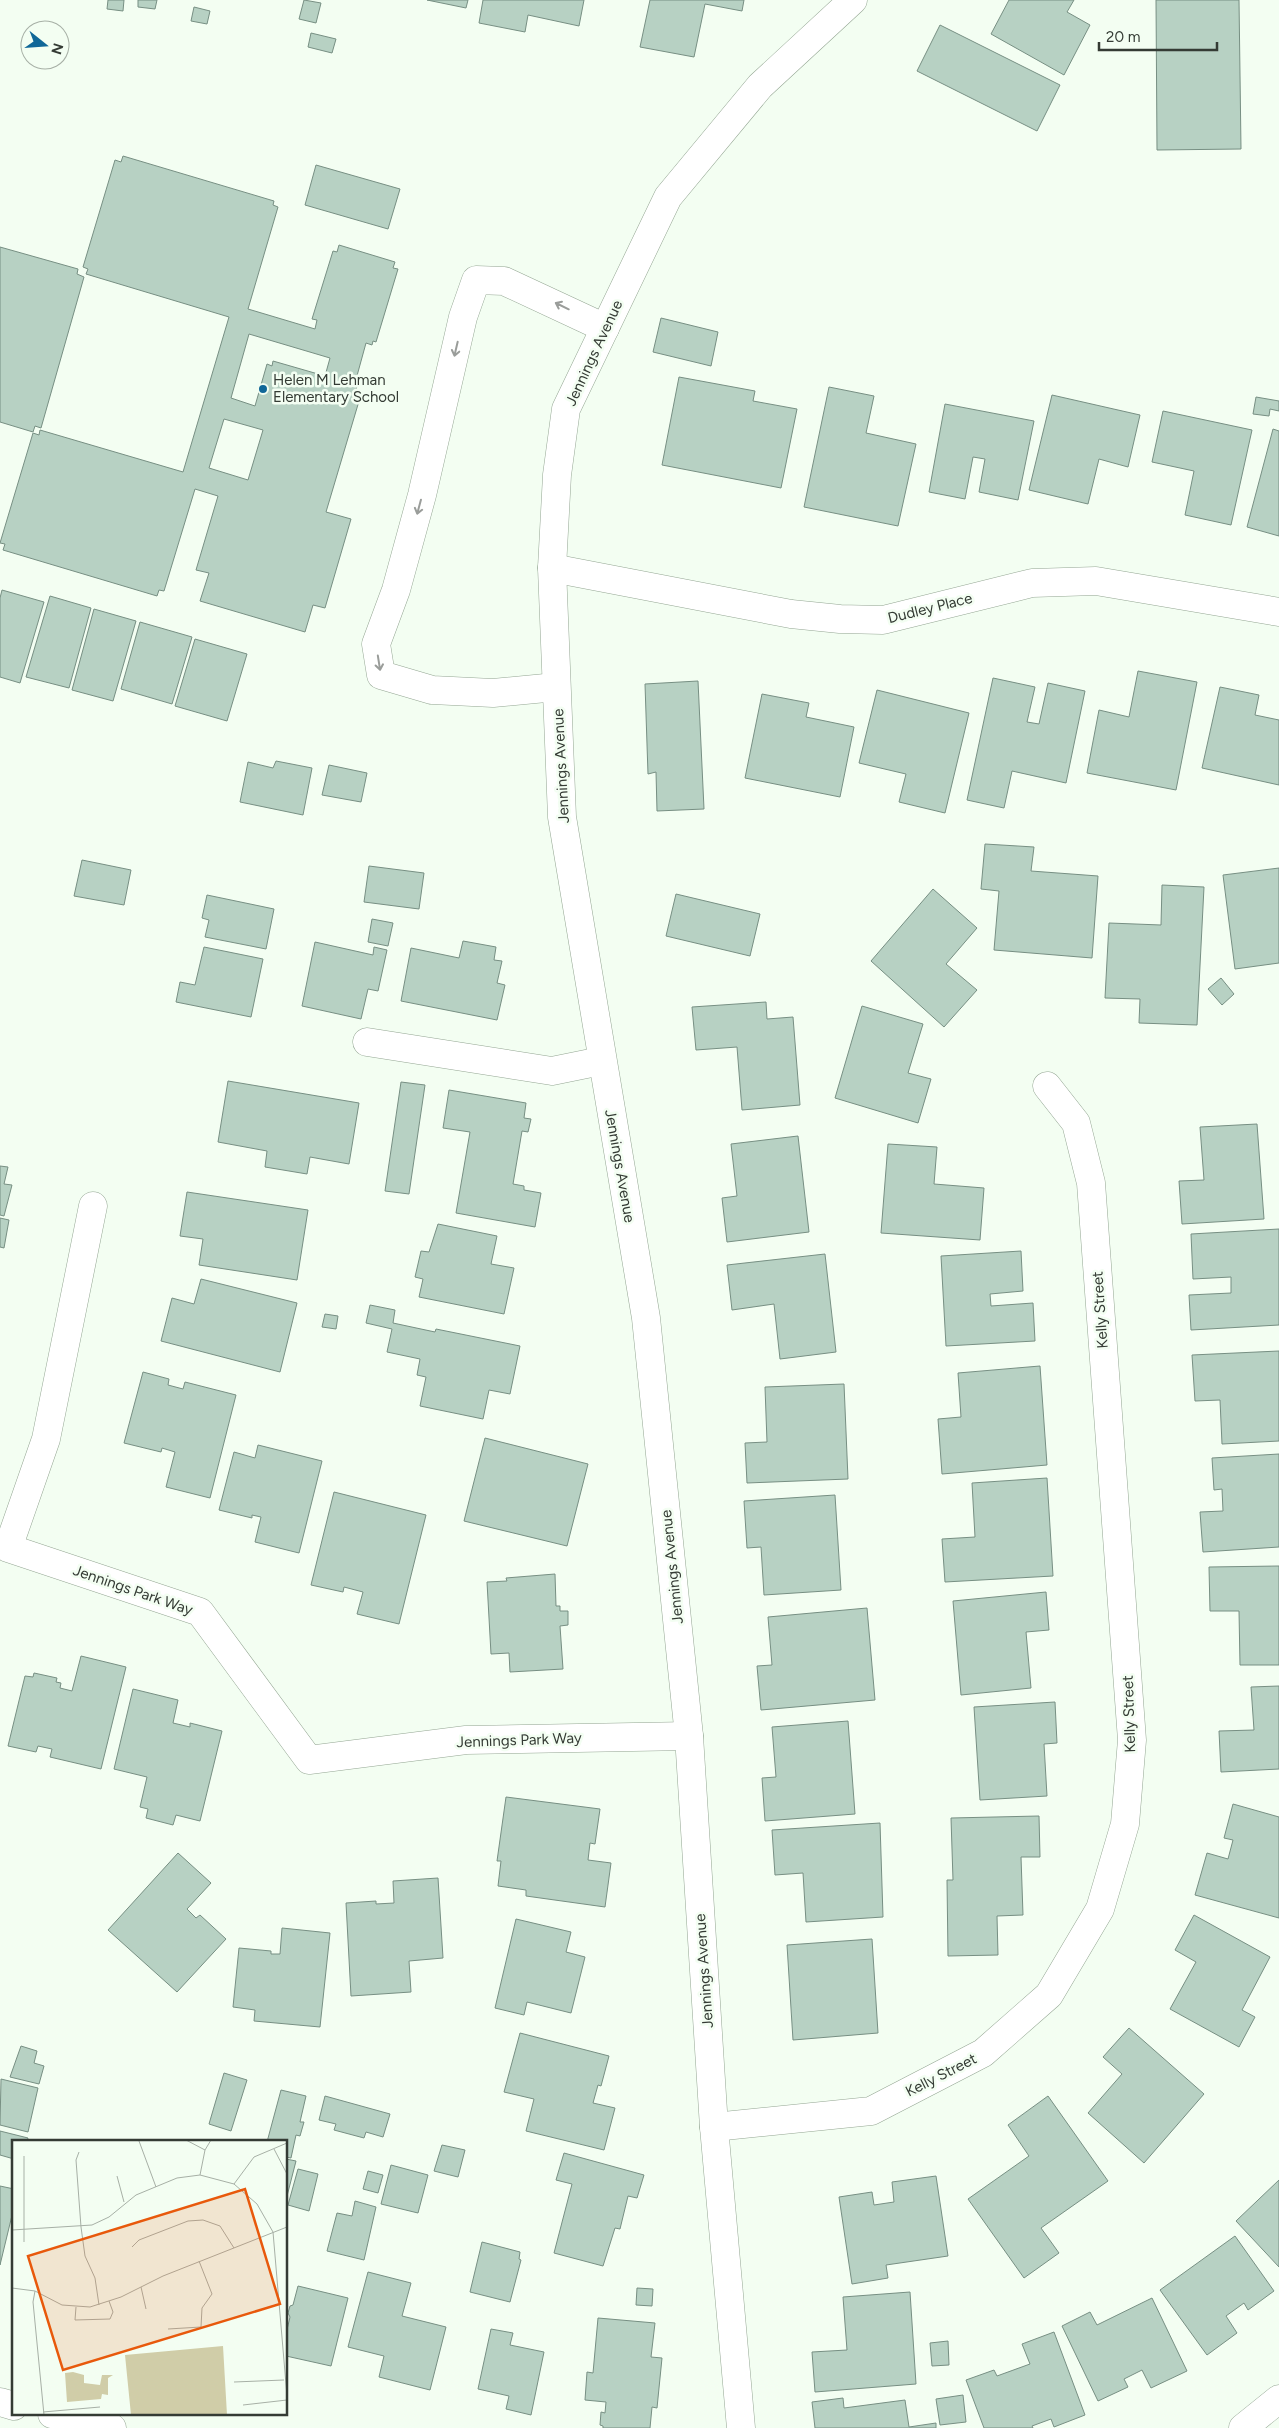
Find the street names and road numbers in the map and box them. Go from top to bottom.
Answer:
street label: Jennings Avenue [562,297,626,409]
street label: Dudley Place [886,589,974,627]
street label: Jennings Avenue [549,708,573,824]
street label: Jennings Avenue [601,1108,639,1224]
street label: Kelly Street [1088,1270,1112,1349]
street label: Jennings Avenue [657,1509,687,1625]
street label: Jennings Park Way [71,1561,195,1619]
street label: Kelly Street [1119,1675,1139,1753]
street label: Jennings Park Way [456,1729,582,1751]
street label: Jennings Avenue [691,1913,717,2029]
street label: Kelly Street [902,2049,980,2101]

